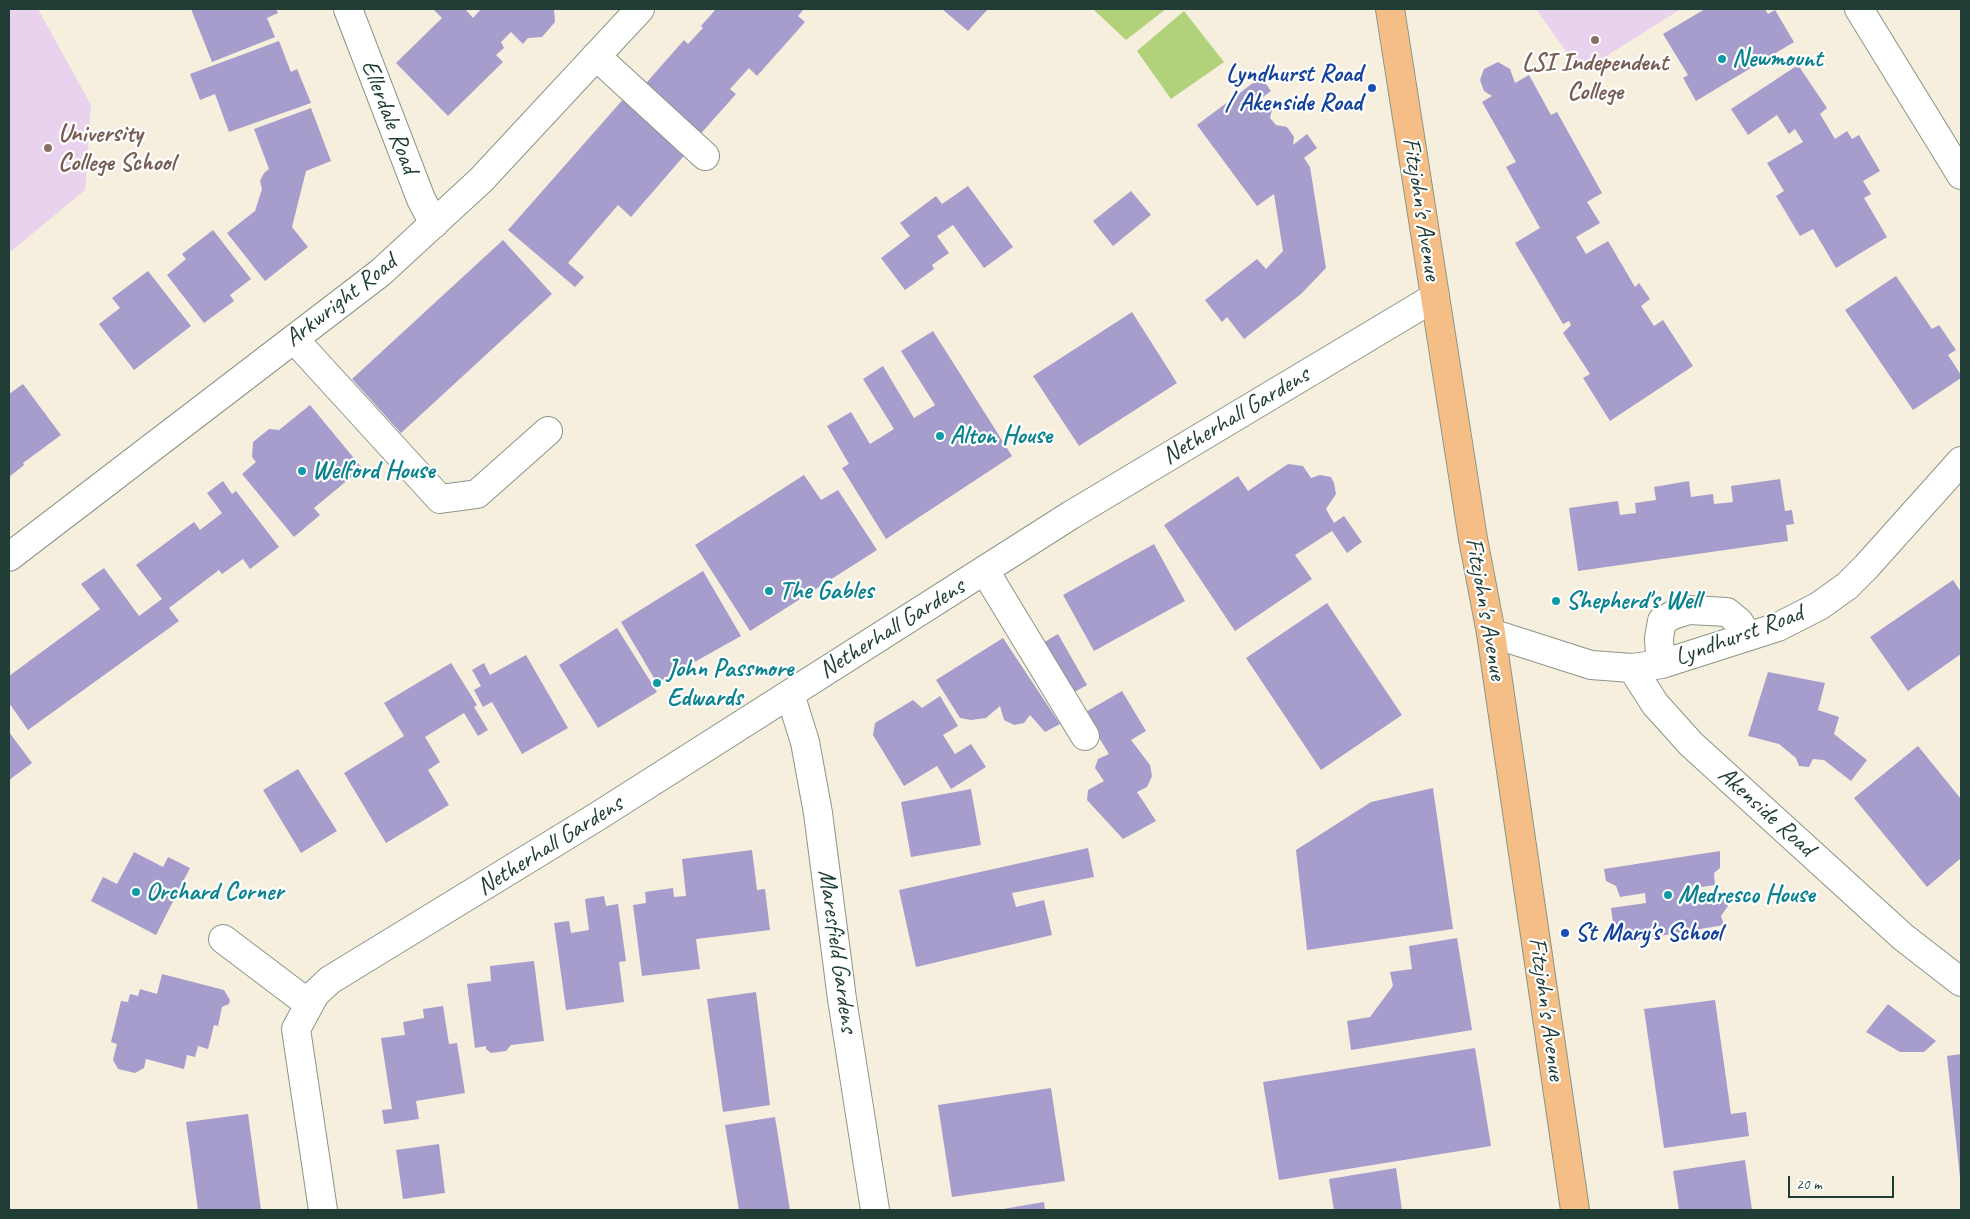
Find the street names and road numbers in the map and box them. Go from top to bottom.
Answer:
street label: Ellerdale Road [354,56,424,178]
street label: Fitzjohn's Avenue [1395,135,1447,283]
street label: Arkwright Road [279,248,403,354]
street label: Netherhall Gardens [1157,360,1315,472]
street label: Fitzjohn's Avenue [1458,535,1512,683]
street label: Netherhall Gardens [814,572,970,686]
street label: Lyndhurst Road [1671,599,1807,673]
street label: Akenside Road [1711,761,1821,863]
street label: Netherhall Gardens [472,789,628,903]
street label: Maresfield Gardens [811,868,863,1034]
street label: Fitzjohn's Avenue [1521,936,1571,1082]

